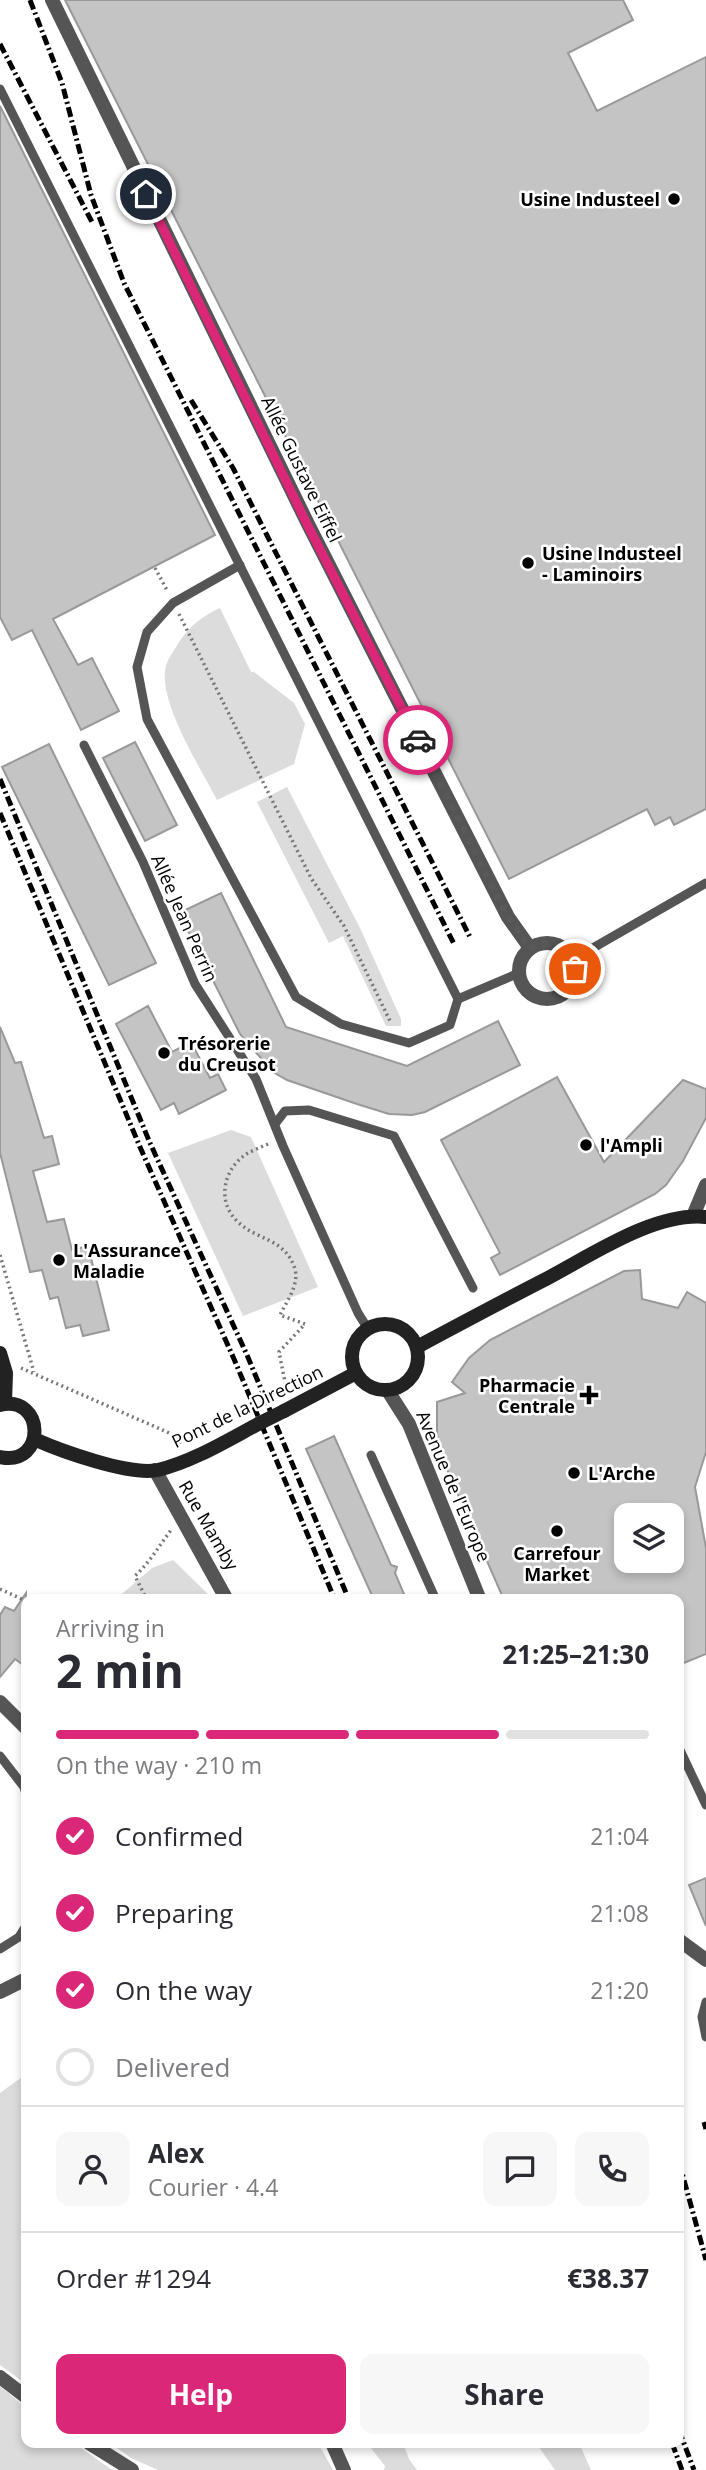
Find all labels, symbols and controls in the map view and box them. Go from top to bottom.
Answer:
pin [116,164,176,224]
icon: home [127,175,165,213]
place label: Usine Industeel [520,187,660,211]
marker: Usine Industeel [666,191,682,207]
street label: Allée Gustave Eiffel [256,392,348,546]
place label: Usine Industeel - Laminoirs [542,541,682,586]
marker: Usine Industeel - Laminoirs [520,555,536,571]
courier [383,705,453,775]
icon: car [399,721,437,759]
street label: Allée Jean Perrin [146,850,224,986]
pin [545,939,605,999]
icon: bag [556,950,594,988]
place label: Trésorerie du Creusot [178,1031,276,1076]
marker: Trésorerie du Creusot [156,1045,172,1061]
place label: l'Ampli [600,1133,663,1157]
marker: l'Ampli [578,1137,594,1153]
place label: L'Assurance Maladie [73,1238,181,1283]
marker: L'Assurance Maladie [51,1252,67,1268]
street label: Pont de la Direction [167,1359,327,1453]
place label: Pharmacie Centrale [479,1373,575,1418]
marker: Pharmacie Centrale [581,1387,597,1403]
street label: Avenue de l'Europe [411,1407,497,1565]
place label: L'Arche [588,1461,655,1485]
marker: L'Arche [566,1465,582,1481]
street label: Rue Mamby [174,1476,245,1575]
map controls [614,1503,684,1573]
button: layers [614,1503,684,1573]
marker: Carrefour Market [549,1523,565,1539]
place label: Carrefour Market [513,1541,601,1586]
text: Arriving in [56,1612,165,1644]
text: 21:25–21:30 [502,1636,649,1672]
text: 2 min [56,1639,184,1701]
text: On the way · 210 m [56,1749,262,1781]
icon: check [56,1817,94,1855]
text: Confirmed [115,1818,243,1854]
text: 21:04 [590,1820,649,1852]
icon: check [56,1894,94,1932]
text: Preparing [115,1895,233,1931]
text: 21:08 [590,1897,649,1929]
icon: check [56,1971,94,2009]
text: On the way [115,1972,252,2008]
text: 21:20 [590,1974,649,2006]
text: Delivered [115,2049,230,2085]
button: person [56,2132,130,2206]
button: chat [483,2132,557,2206]
button: phone [575,2132,649,2206]
text: Alex [148,2135,204,2171]
text: Courier · 4.4 [148,2171,278,2203]
text: Order #1294 [56,2260,211,2296]
text: €38.37 [567,2260,649,2296]
button: Help [56,2354,346,2434]
button: Share [360,2354,649,2434]

